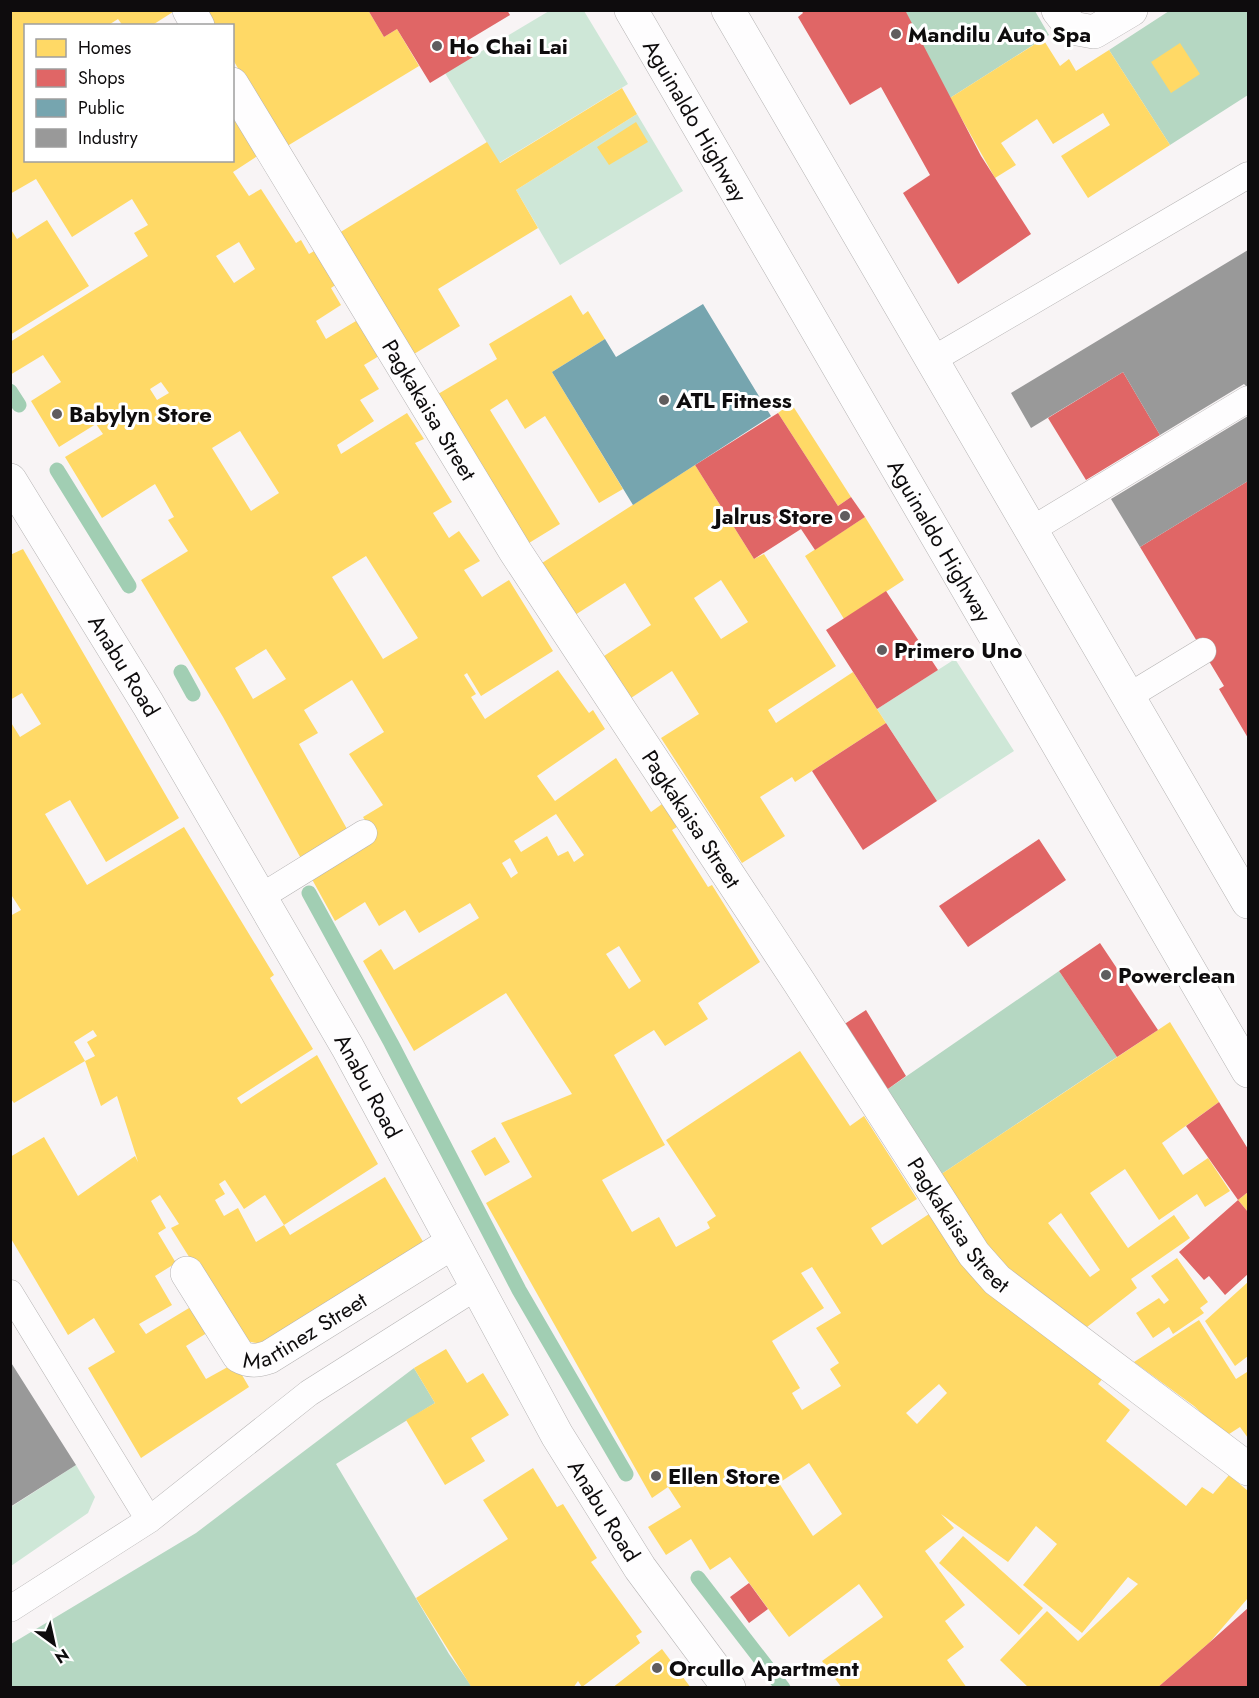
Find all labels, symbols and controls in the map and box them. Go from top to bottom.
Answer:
place label: Mandilu Auto Spa [908,18,1091,50]
legend [24,24,234,162]
marker: Mandilu Auto Spa [889,27,903,41]
place label: Ho Chai Lai [449,30,568,62]
street label: Aguinaldo Highway [635,33,755,208]
text: Homes [78,35,131,61]
marker: Ho Chai Lai [430,39,444,53]
text: Shops [78,65,125,91]
text: Public [78,95,125,121]
text: Industry [78,125,138,151]
street label: Pagkakaisa Street [374,333,485,487]
place label: ATL Fitness [675,384,792,416]
marker: ATL Fitness [657,393,671,407]
place label: Babylyn Store [69,398,212,430]
marker: Babylyn Store [50,407,64,421]
street label: Aguinaldo Highway [880,453,1000,628]
place label: Jalrus Store [711,500,833,532]
marker: Jalrus Store [838,509,852,523]
street label: Anabu Road [81,608,168,723]
place label: Primero Uno [894,634,1022,666]
marker: Primero Uno [875,643,889,657]
street label: Pagkakaisa Street [634,744,749,895]
place label: Powerclean [1118,959,1235,991]
marker: Powerclean [1099,968,1113,982]
street label: Anabu Road [327,1027,410,1144]
street label: Pagkakaisa Street [900,1151,1017,1301]
street label: Martinez Street [242,1284,373,1377]
street label: Anabu Road [560,1453,648,1568]
place label: Ellen Store [668,1460,780,1492]
marker: Ellen Store [649,1469,663,1483]
north arrow [24,1614,84,1674]
text: N [50,1643,73,1669]
place label: Orcullo Apartment [669,1652,859,1684]
marker: Orcullo Apartment [650,1661,664,1675]

